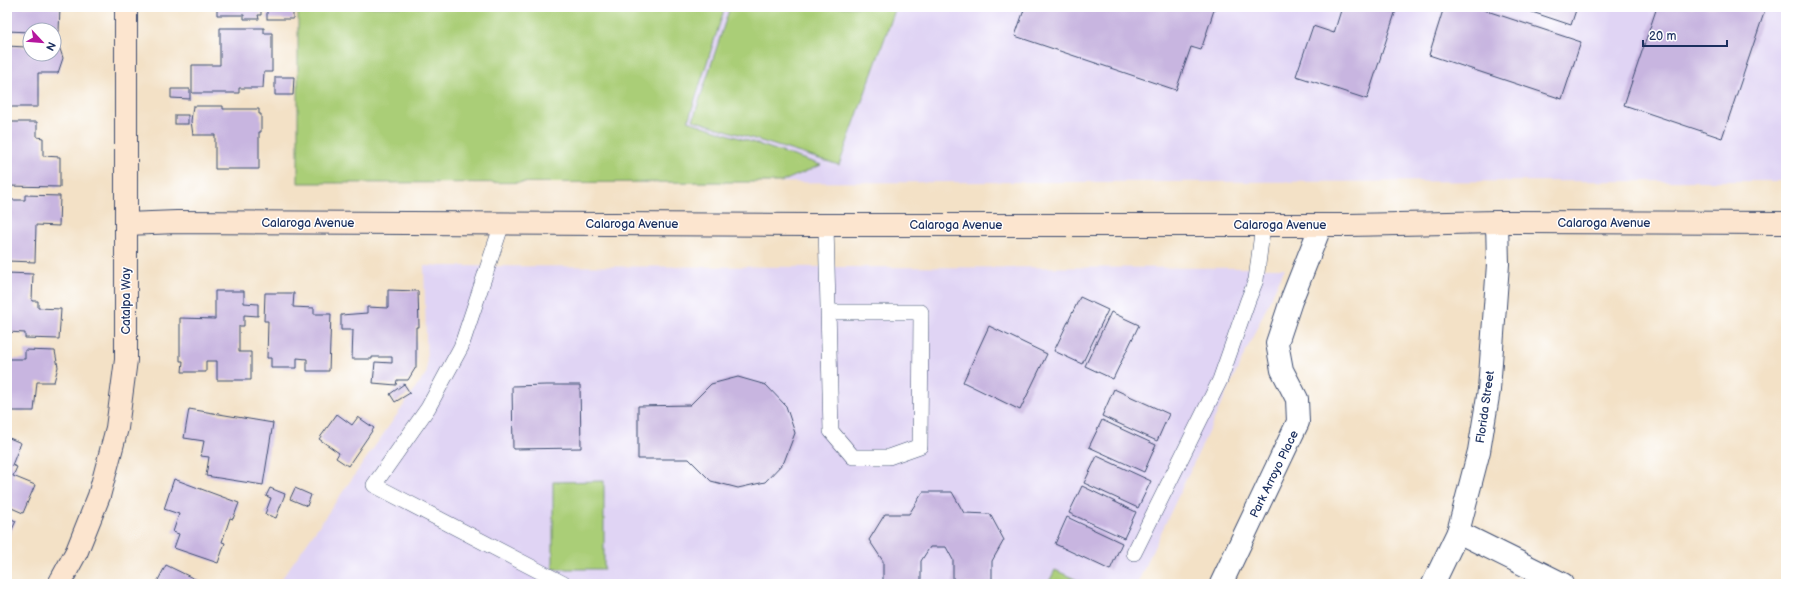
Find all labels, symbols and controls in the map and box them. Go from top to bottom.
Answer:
north arrow [22,22,62,62]
scale bar [1643,22,1727,48]
text: 20 m [1649,29,1676,44]
text: N [43,40,58,53]
street label: Calaroga Avenue [262,216,354,231]
street label: Calaroga Avenue [1558,216,1650,231]
street label: Calaroga Avenue [586,217,678,232]
street label: Calaroga Avenue [910,218,1002,233]
street label: Calaroga Avenue [1234,218,1326,233]
street label: Catalpa Way [119,267,134,335]
street label: Florida Street [1473,369,1498,444]
street label: Park Arroyo Place [1247,428,1302,520]

